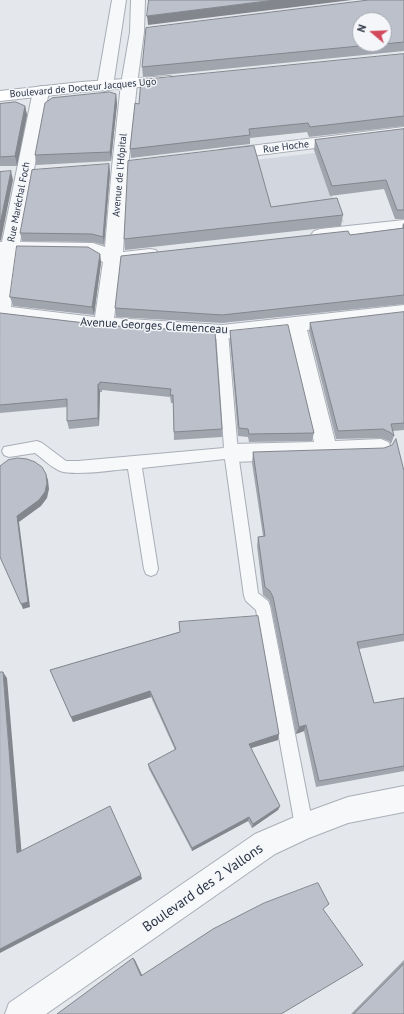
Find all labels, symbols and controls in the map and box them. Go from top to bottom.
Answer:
north arrow [352,12,392,52]
text: N [354,23,369,34]
street label: Boulevard de Docteur Jacques Ugo [9,76,157,100]
street label: Avenue de l'Hôpital [110,133,130,217]
street label: Rue Hoche [262,138,310,156]
street label: Rue Maréchal Foch [5,161,33,243]
street label: Avenue Georges Clemenceau [80,315,228,337]
street label: Boulevard des 2 Vallons [140,840,266,936]

